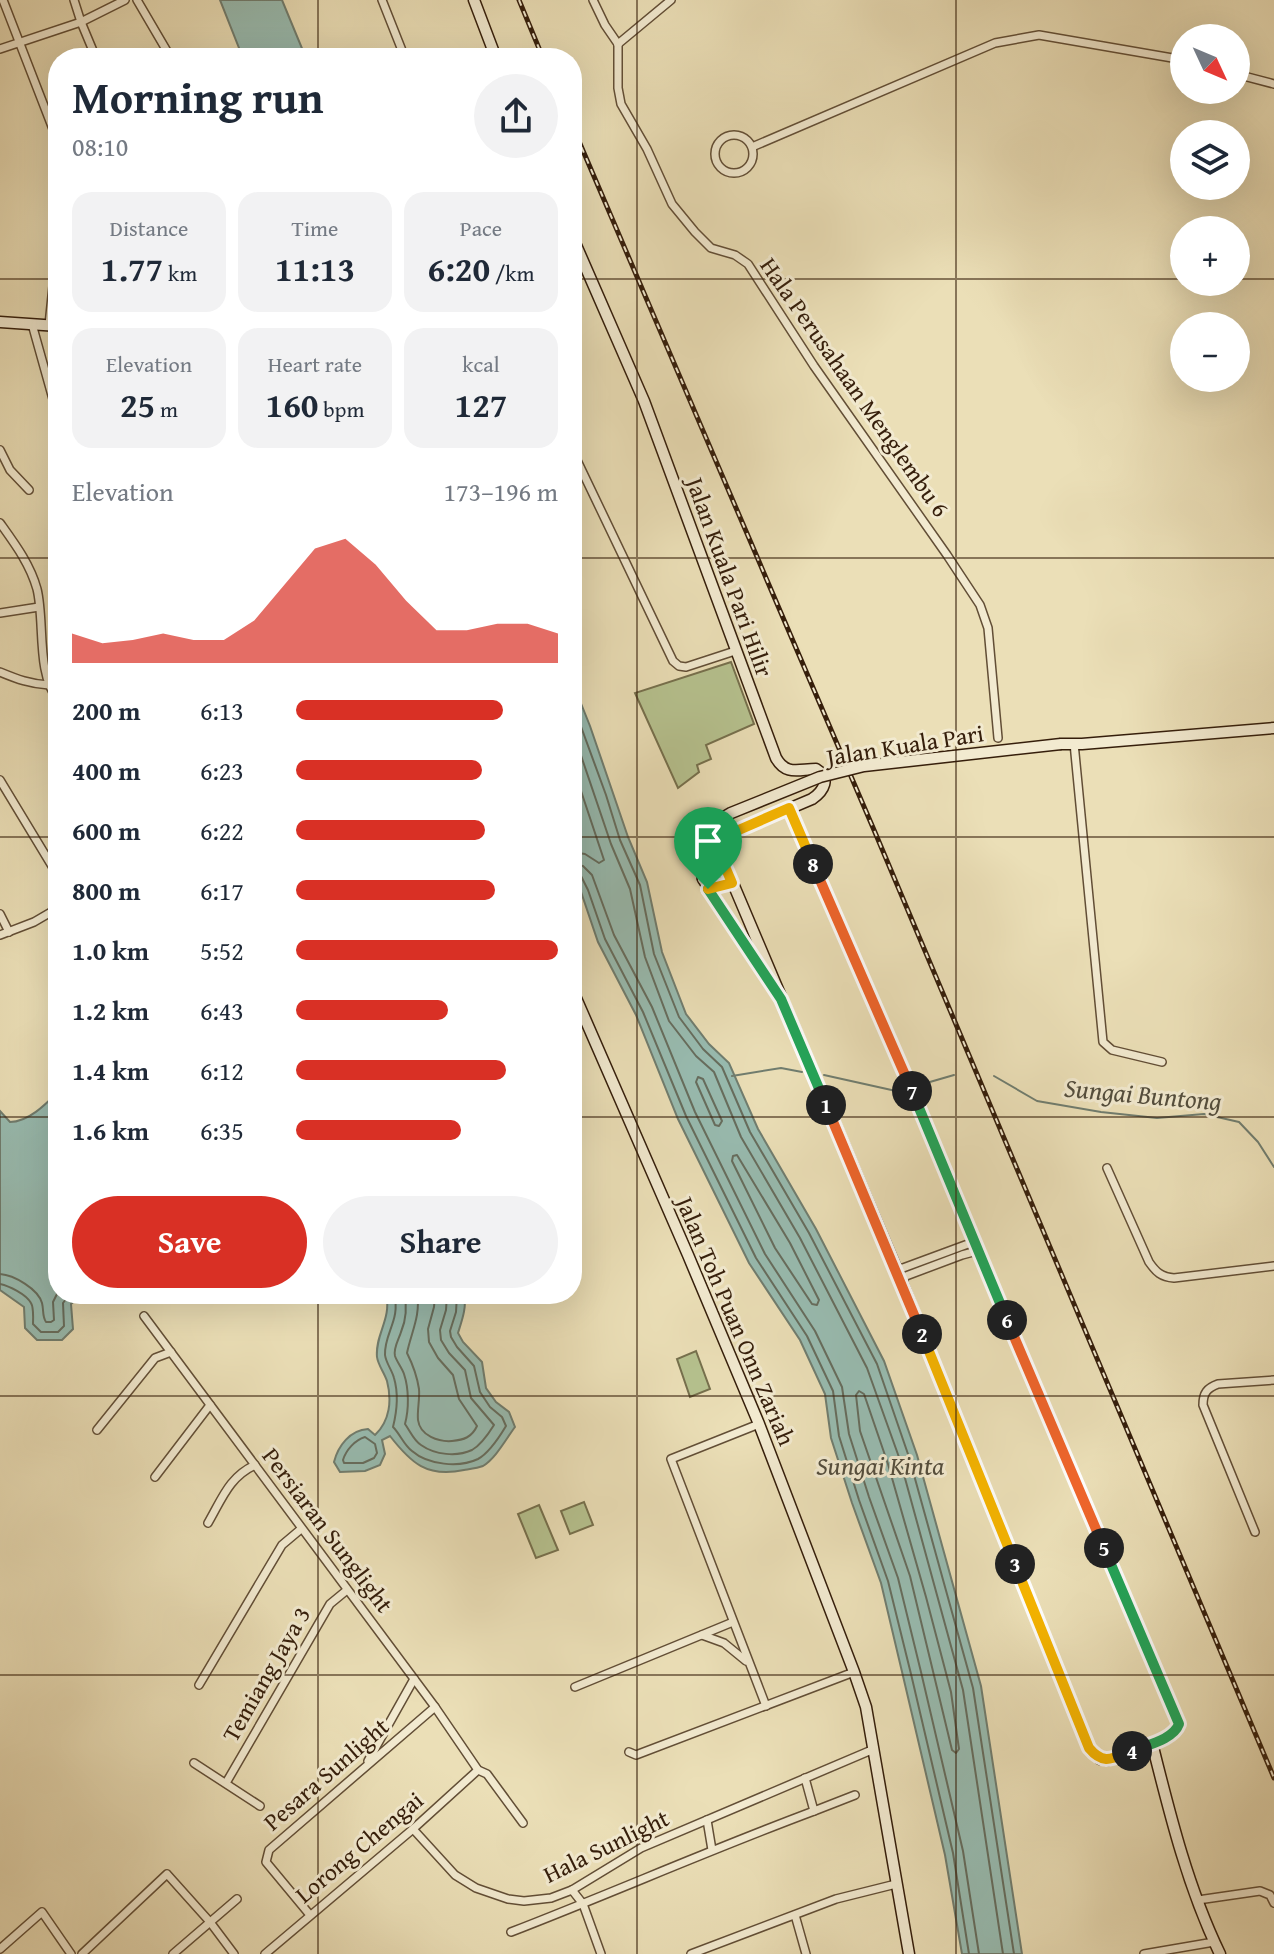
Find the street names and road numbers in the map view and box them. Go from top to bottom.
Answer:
street label: Hala Perusahaan Menglembu 6 [752,250,958,524]
street label: Jalan Kuala Pari Hilir [677,470,782,682]
street label: Jalan Kuala Pari [821,715,986,775]
street label: Jalan Toh Puan Onn Zariah [666,1188,805,1451]
street label: Persiaran Sunglight [254,1440,402,1620]
street label: Temiang Jaya 3 [213,1600,319,1748]
street label: Pesara Sunlight [255,1709,397,1839]
street label: Lorong Chengai [287,1783,431,1911]
street label: Hala Sunlight [537,1800,675,1892]

